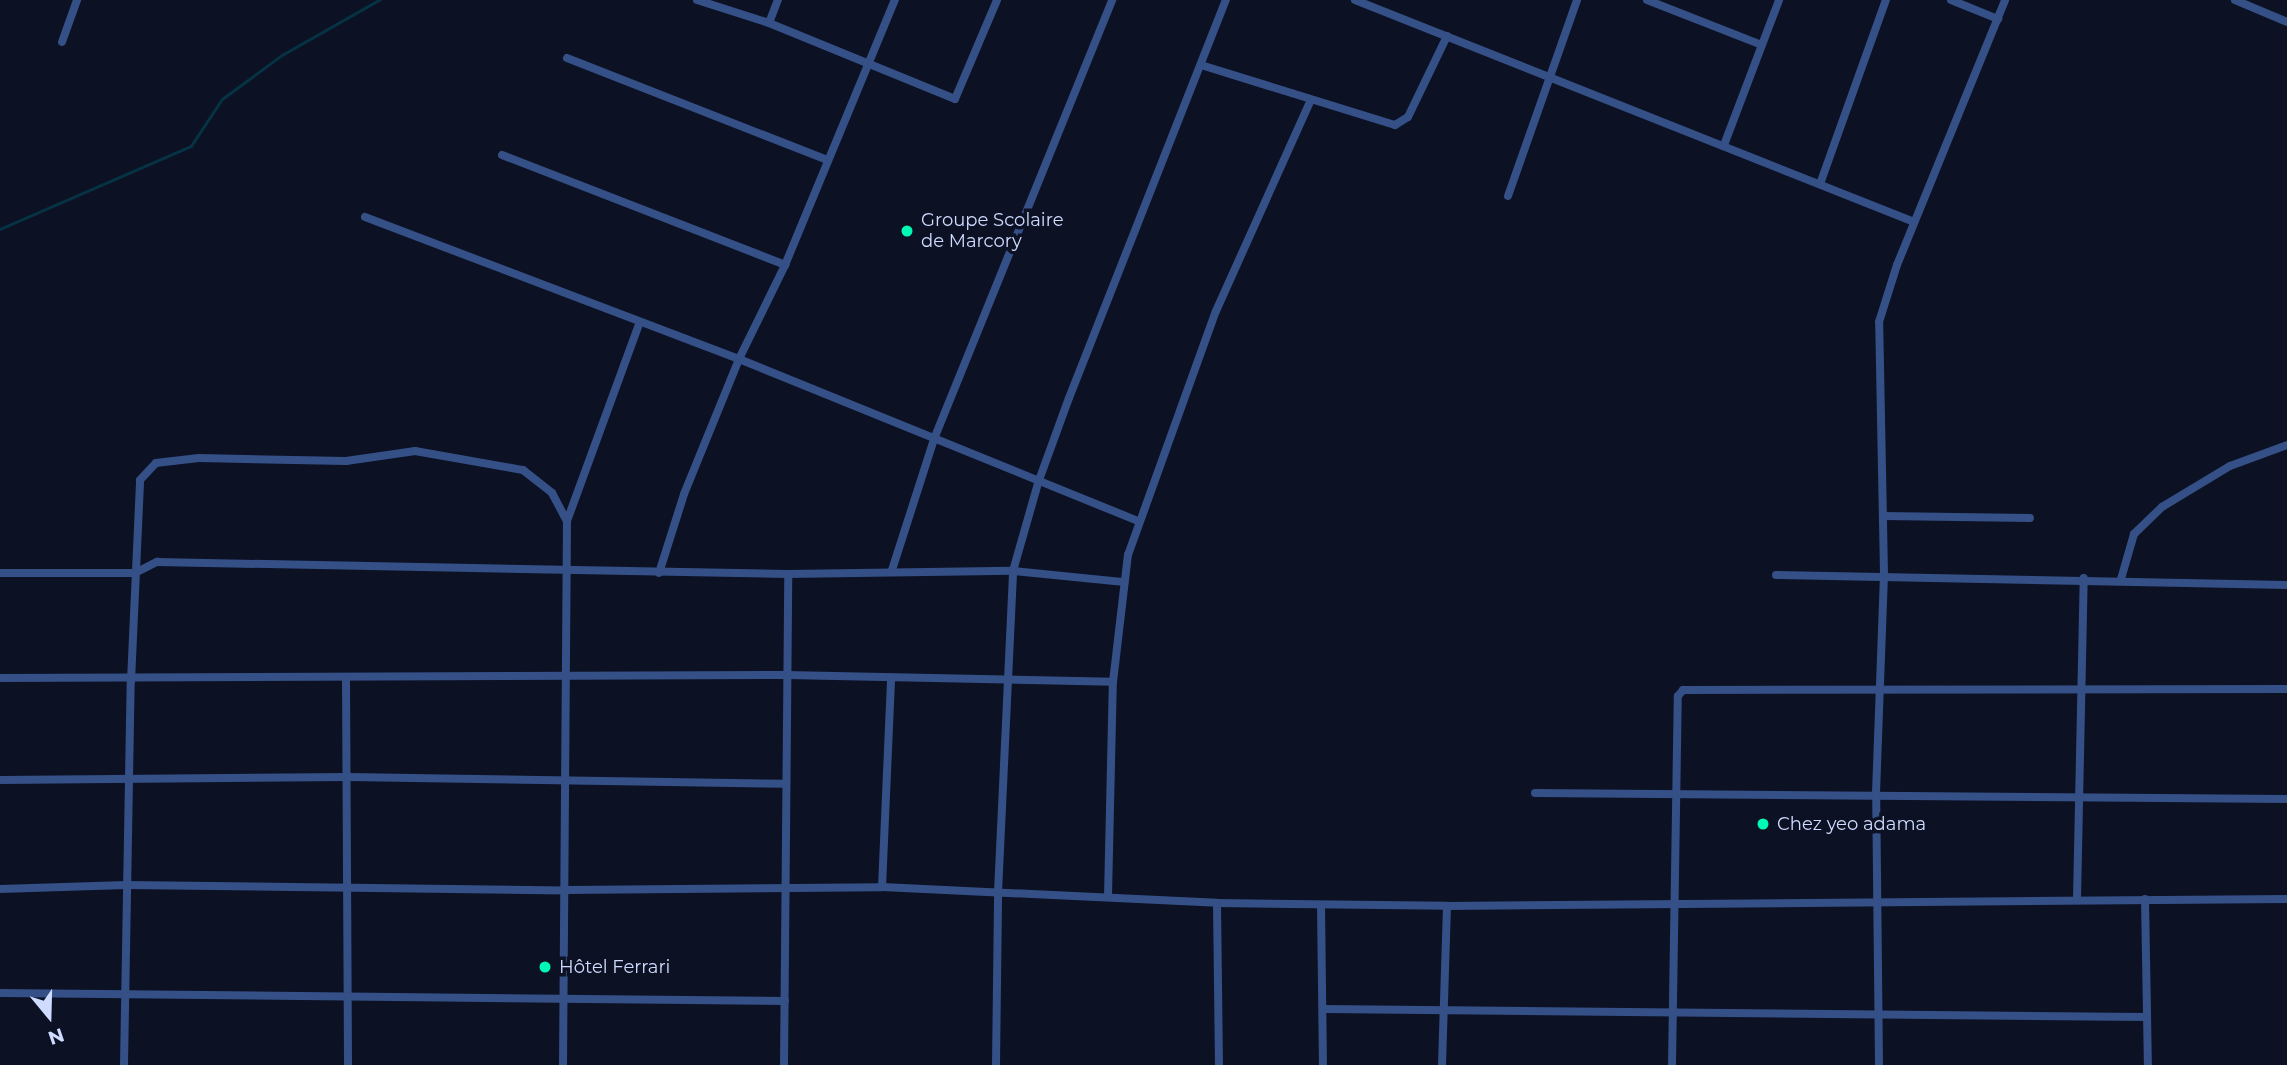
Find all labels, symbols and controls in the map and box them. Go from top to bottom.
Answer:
place label: Groupe Scolaire de Marcory [921,210,1064,252]
marker: Groupe Scolaire de Marcory [899,223,915,239]
place label: Chez yeo adama [1777,813,1926,835]
marker: Chez yeo adama [1755,816,1771,832]
place label: Hôtel Ferrari [559,956,670,978]
marker: Hôtel Ferrari [537,959,553,975]
north arrow [14,981,84,1051]
text: N [45,1023,67,1050]

